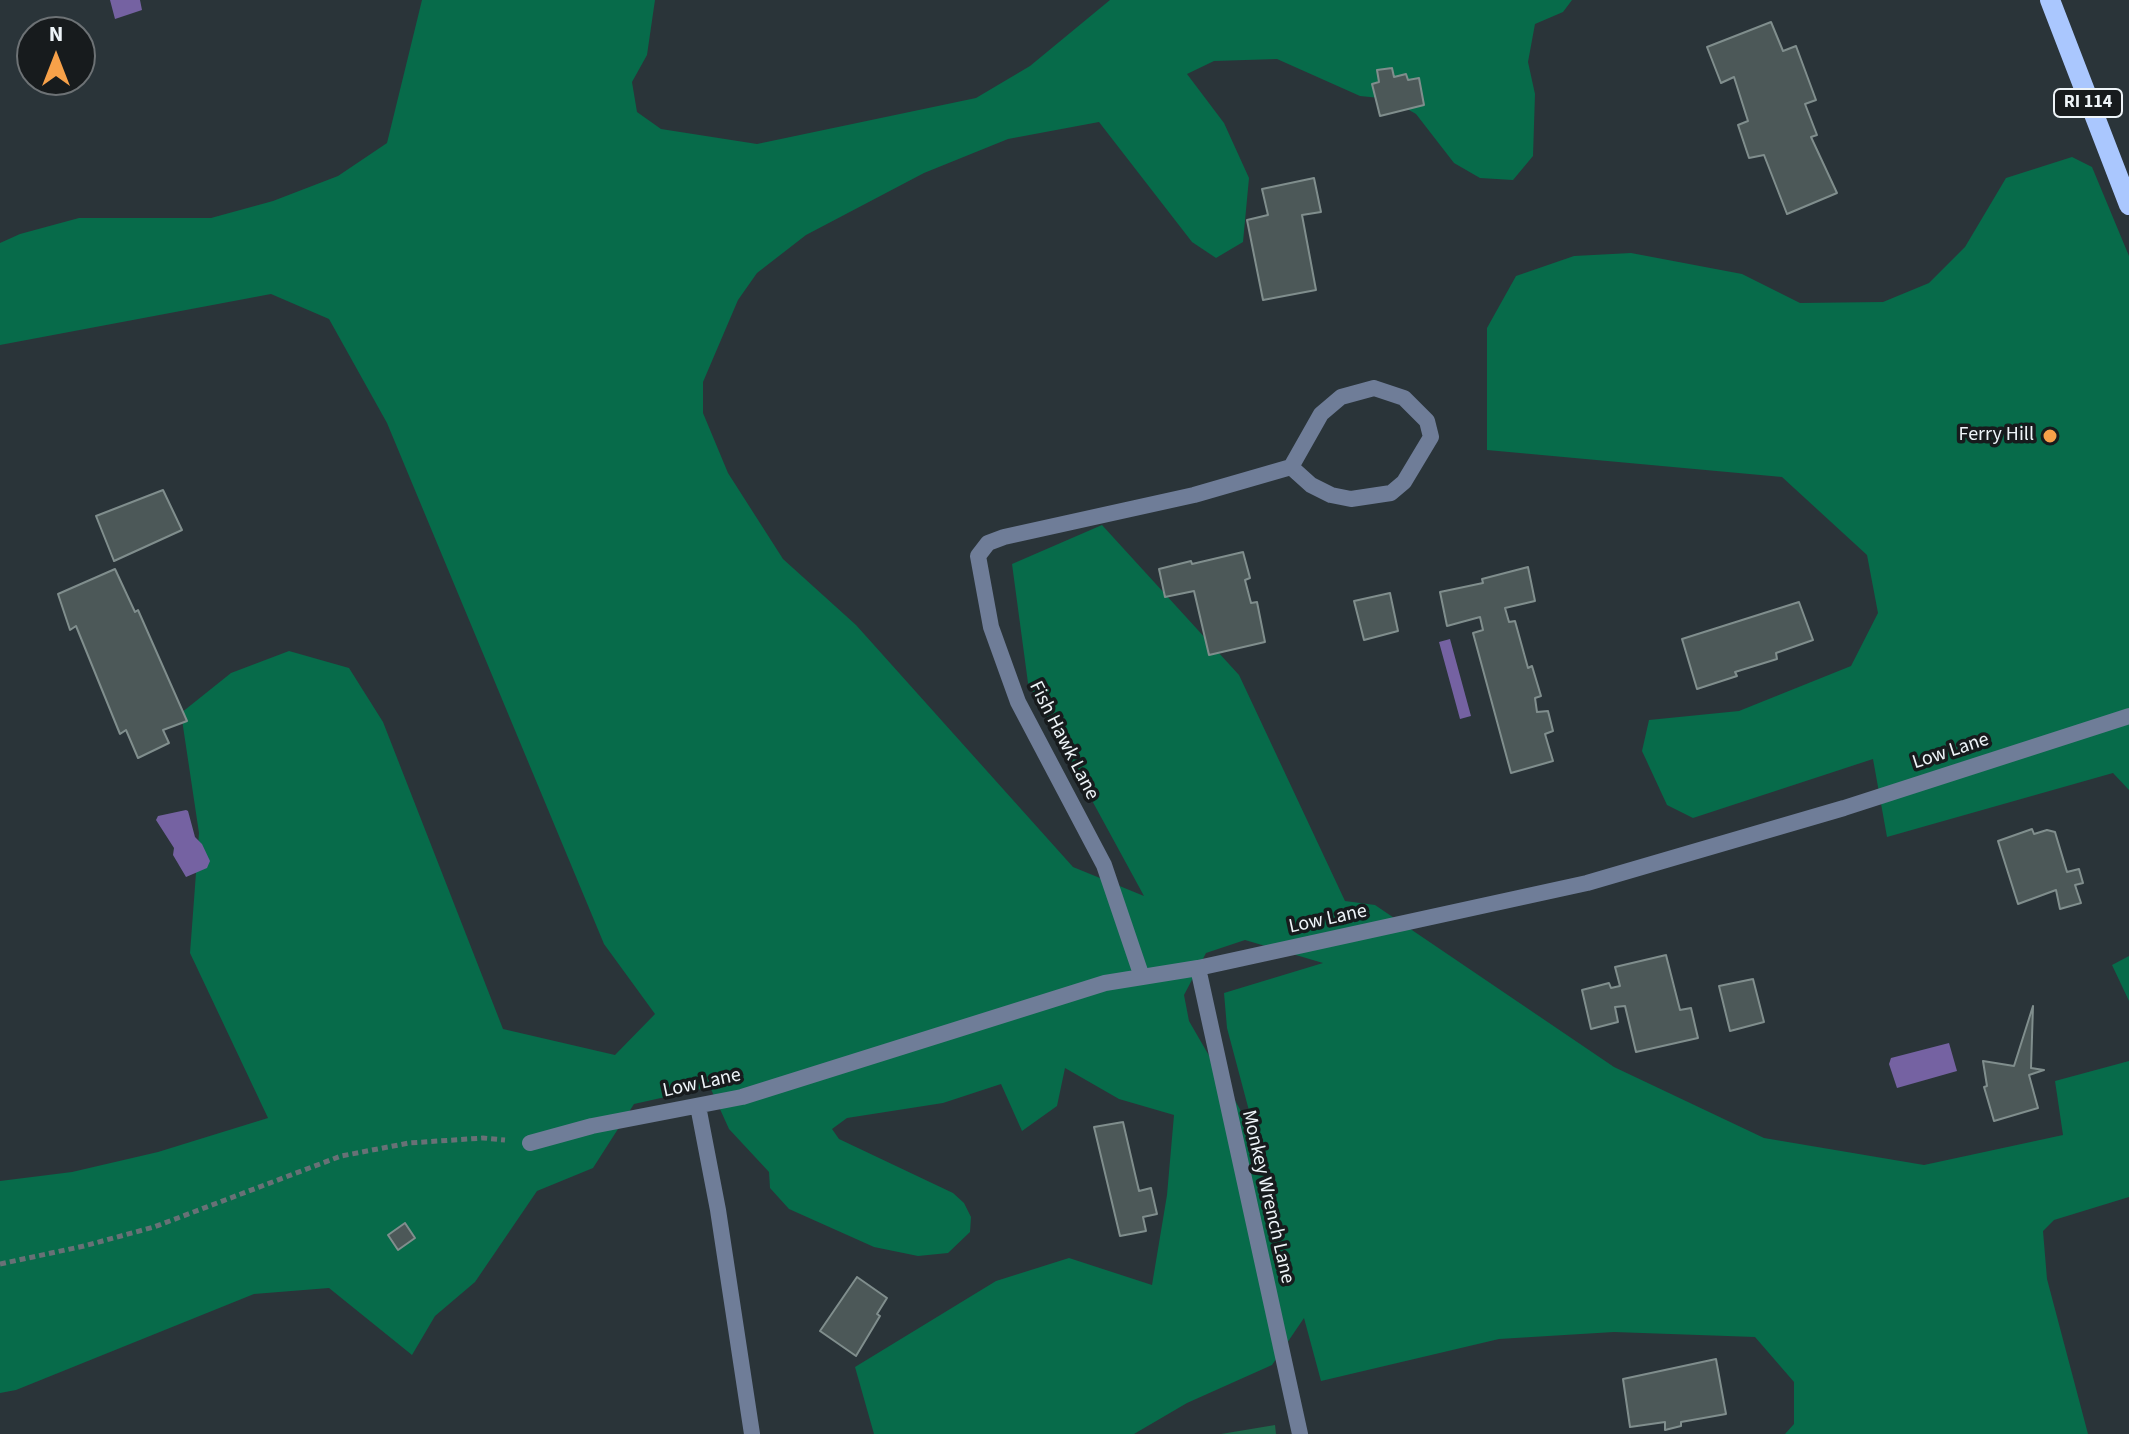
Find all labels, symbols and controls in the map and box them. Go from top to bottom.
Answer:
north arrow [16,16,96,96]
text: N [49,18,63,50]
road number: RI 114 [2054,89,2122,117]
place label: Ferry Hill [1959,424,2034,448]
marker: Ferry Hill [2041,427,2059,445]
street label: Fish Hawk Lane [1023,678,1103,804]
street label: Low Lane [1910,728,1992,776]
street label: Low Lane [1287,900,1369,940]
street label: Low Lane [661,1064,743,1104]
street label: Monkey Wrench Lane [1235,1108,1299,1286]

